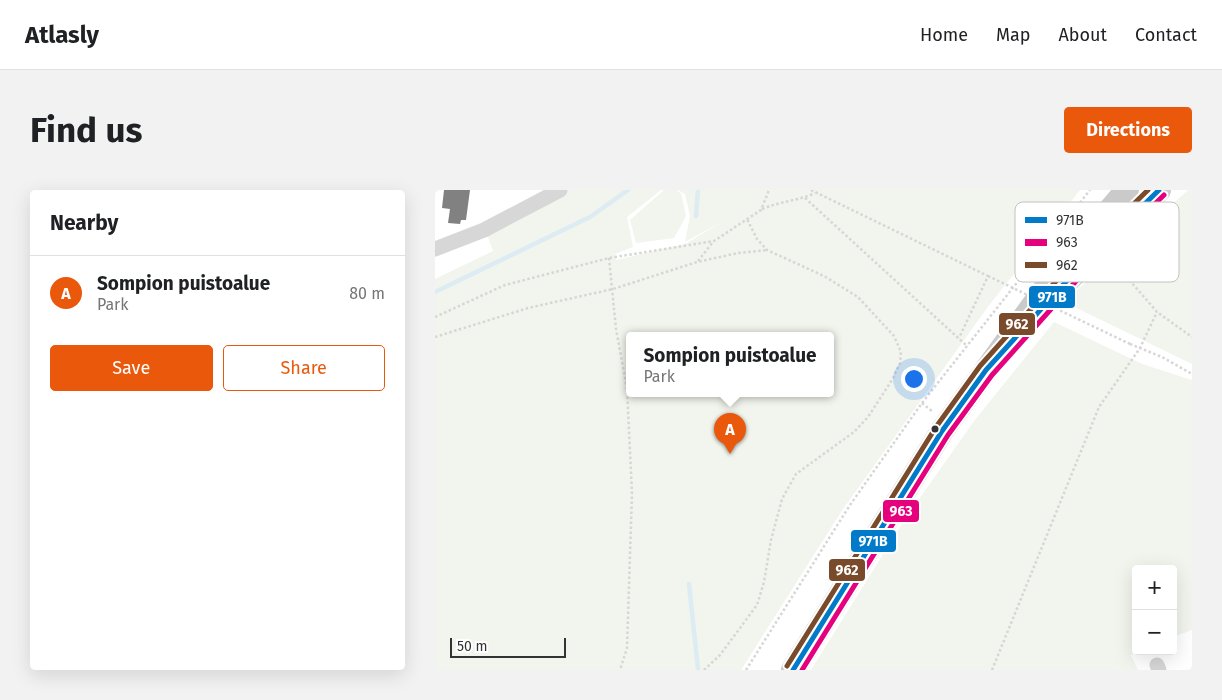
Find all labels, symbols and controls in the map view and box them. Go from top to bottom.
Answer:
text: Atlasly [25,21,99,49]
text: Home [920,24,968,46]
text: Map [996,24,1030,46]
text: About [1058,24,1107,46]
text: Contact [1135,24,1197,46]
button: Directions [1064,107,1192,153]
text: Find us [30,109,142,151]
legend [1015,202,1179,282]
text: Nearby [50,210,118,236]
text: 971B [1056,212,1084,229]
text: 963 [1056,234,1078,251]
text: 962 [1056,257,1078,274]
text: Sompion puistoalue [97,272,270,295]
text: A [61,284,71,303]
text: 80 m [349,284,385,303]
line badge: 971B [1028,285,1076,309]
text: 971B [1037,289,1067,306]
text: Park [97,295,129,314]
line badge: 962 [998,312,1036,336]
text: 962 [1006,316,1028,333]
popup [626,332,834,397]
text: Sompion puistoalue [643,344,817,367]
button: Save [50,345,213,391]
button: Share [223,345,385,391]
your location [901,366,927,392]
text: Park [643,367,675,386]
pin: A [714,413,746,454]
unlabelled marker [930,424,940,434]
line badge: 963 [882,499,920,523]
text: 963 [890,503,912,520]
line badge: 971B [850,529,897,553]
text: 971B [858,533,888,550]
line badge: 962 [828,558,866,582]
text: 962 [836,562,858,579]
map controls [1132,565,1177,655]
button: + [1132,565,1177,610]
button: − [1132,610,1177,655]
scale bar [450,635,566,658]
text: 50 m [457,638,488,655]

